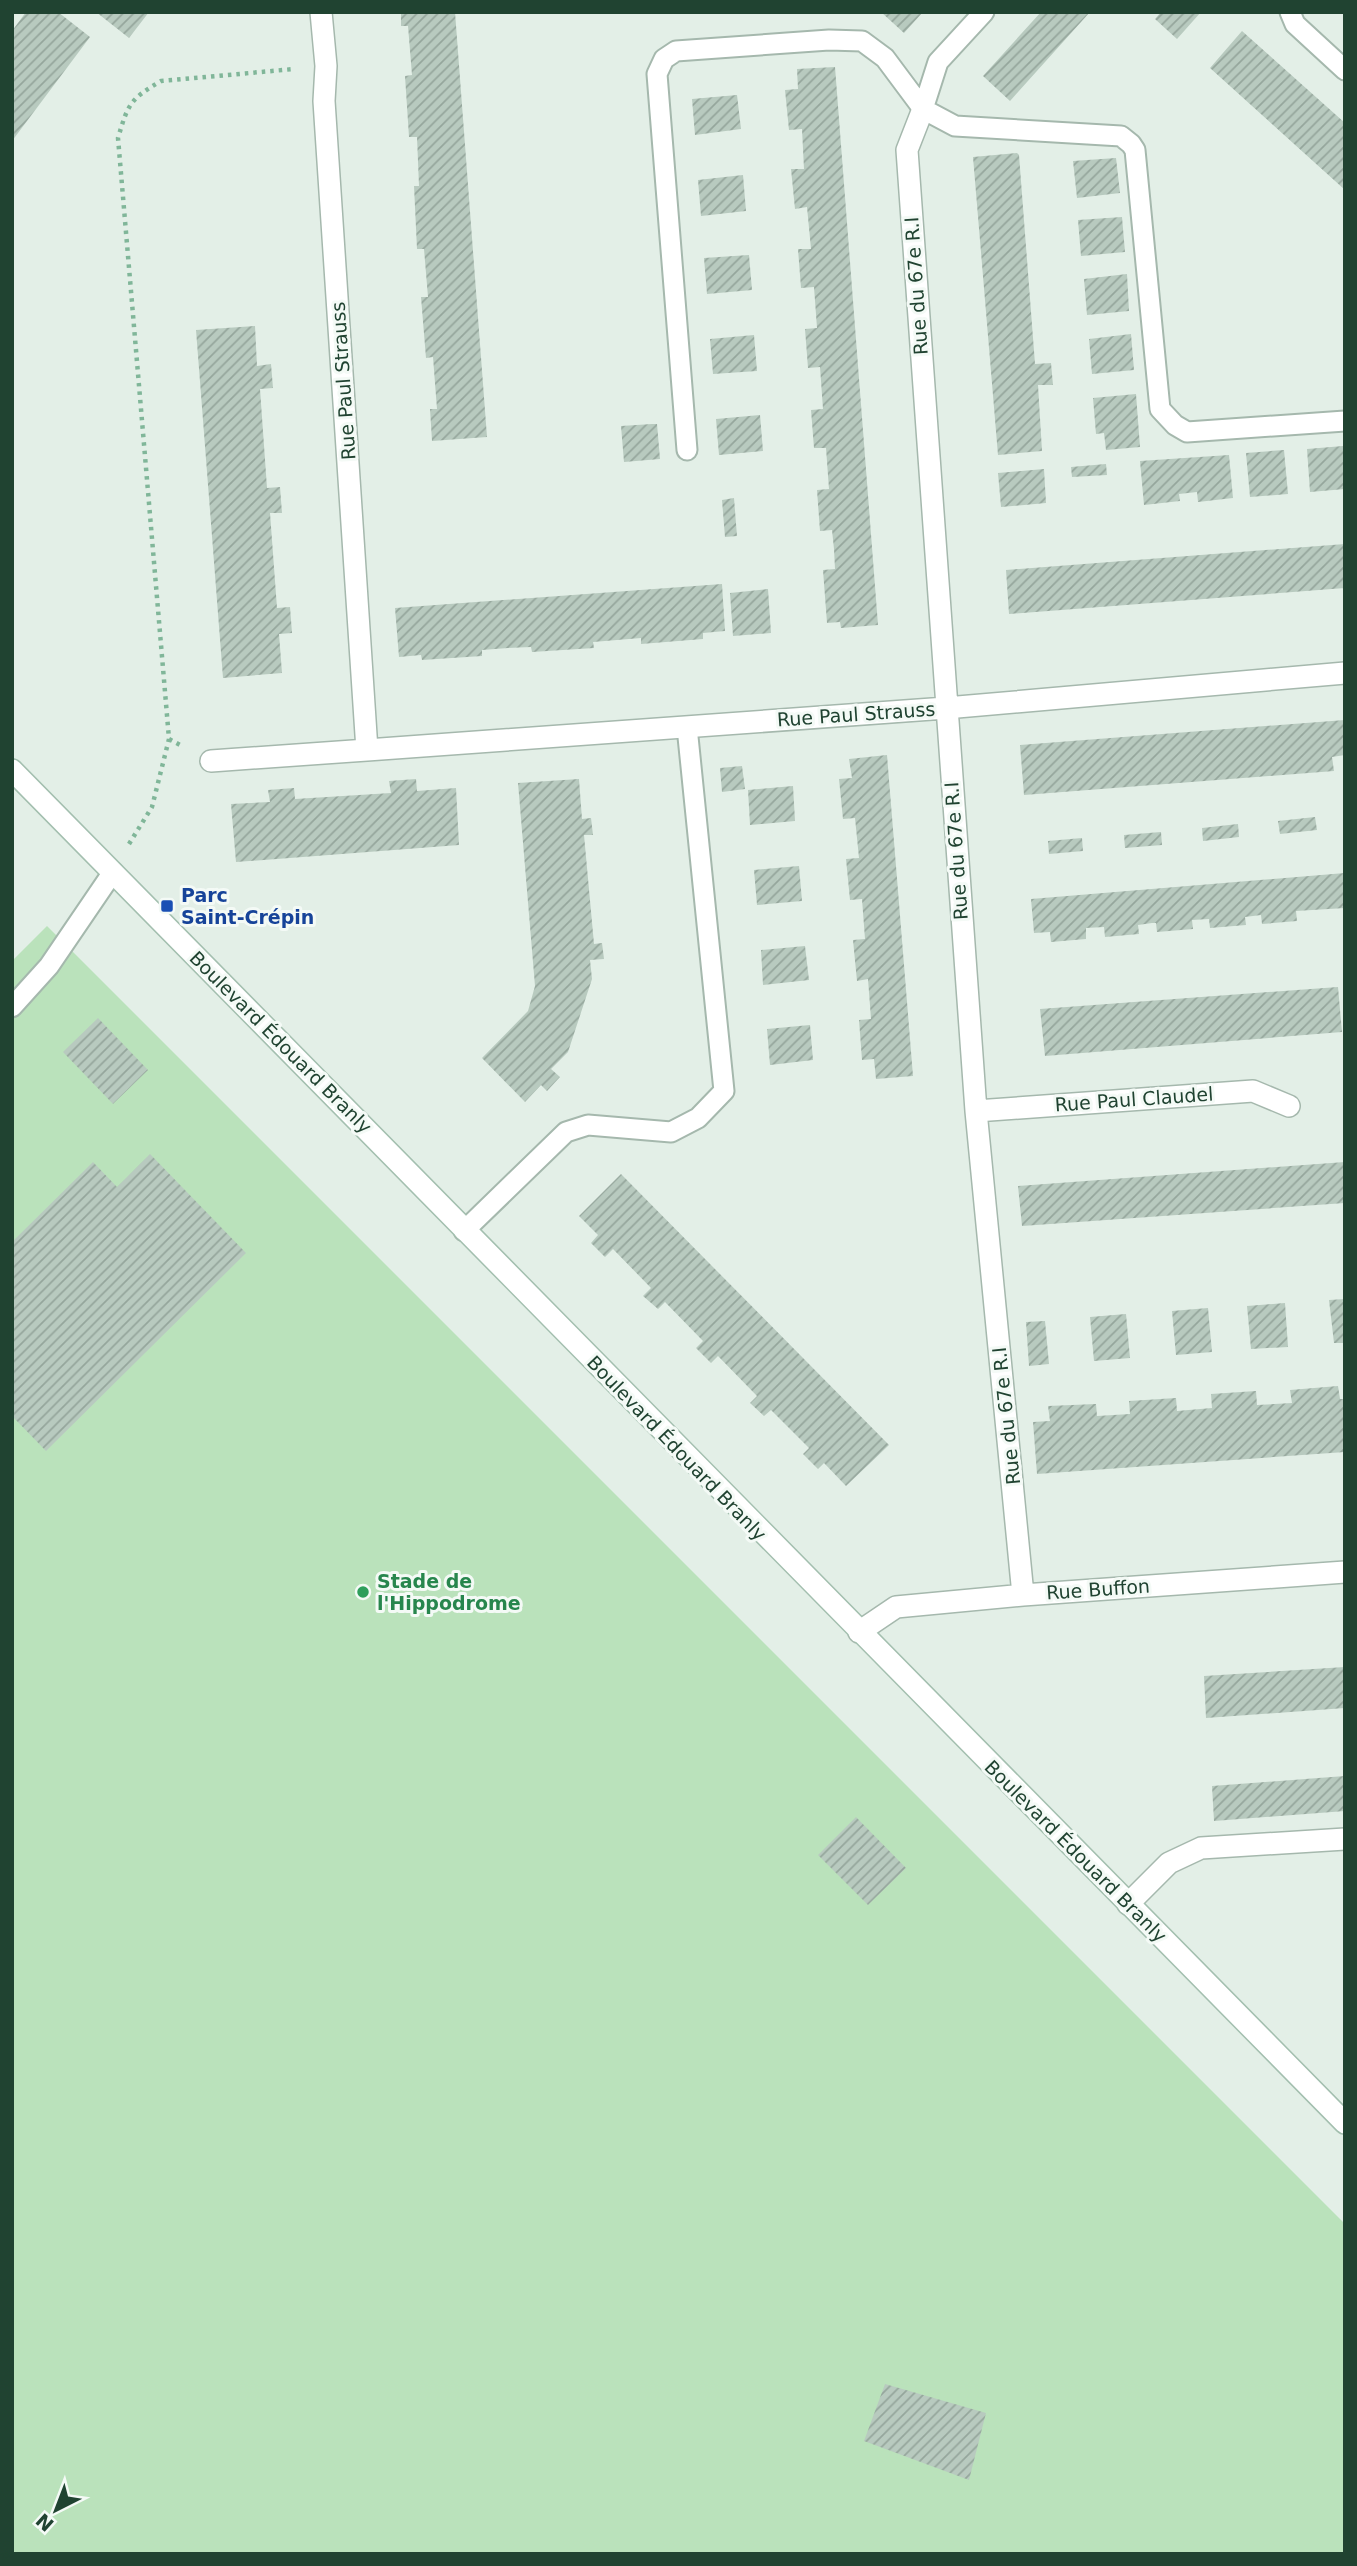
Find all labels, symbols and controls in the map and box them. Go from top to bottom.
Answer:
street label: Rue du 67e R.I [900,216,932,356]
street label: Rue Paul Strauss [326,301,360,461]
street label: Rue Paul Strauss [776,697,936,731]
street label: Rue du 67e R.I [940,781,972,921]
place label: Parc Saint-Crépin [181,884,314,928]
marker: Parc Saint-Crépin [159,898,175,914]
street label: Boulevard Édouard Branly [185,946,377,1138]
street label: Rue Paul Claudel [1054,1082,1214,1116]
street label: Rue du 67e R.I [988,1346,1024,1486]
street label: Boulevard Édouard Branly [583,1351,771,1545]
place label: Stade de l'Hippodrome [377,1570,521,1614]
street label: Rue Buffon [1045,1574,1151,1604]
marker: Stade de l'Hippodrome [355,1584,371,1600]
street label: Boulevard Édouard Branly [980,1755,1172,1947]
north arrow [21,2475,91,2545]
text: N [31,2509,58,2536]

